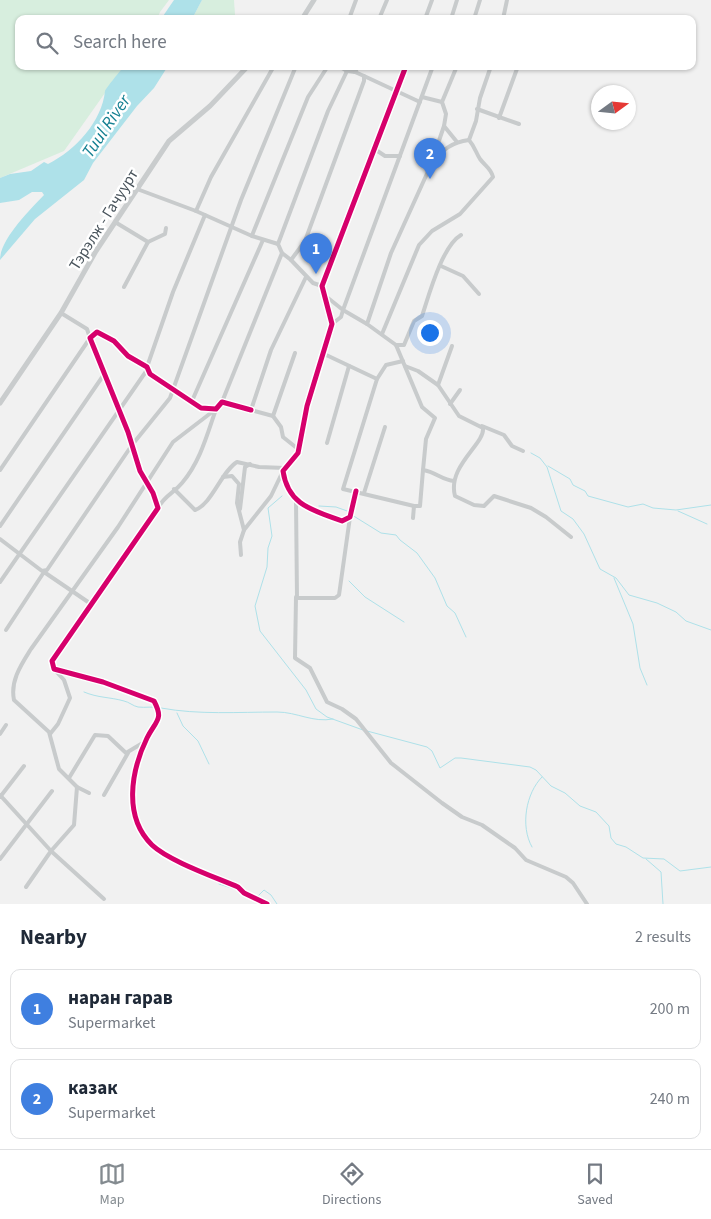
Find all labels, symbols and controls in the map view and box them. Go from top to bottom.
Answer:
search box [15,15,696,70]
icon: search [33,29,61,57]
text: Search here [73,29,167,56]
north arrow [591,85,636,130]
water label: Tuul River [76,89,137,163]
pin: 2 [414,138,446,179]
street label: Тэрэлж - Гачуурт [64,165,144,274]
pin: 1 [300,233,332,274]
your location [417,320,443,346]
text: Nearby [20,922,87,952]
text: 2 results [635,926,691,948]
text: наран гарав [68,985,173,1012]
text: 1 [33,998,41,1020]
text: 200 m [650,998,690,1020]
text: Supermarket [68,1012,155,1034]
text: казак [68,1075,118,1102]
text: 2 [33,1088,41,1110]
text: 240 m [650,1088,690,1110]
text: Supermarket [68,1102,155,1124]
tab: Map [98,1160,126,1210]
tab: Directions [322,1160,381,1210]
tab: Saved [577,1160,613,1210]

